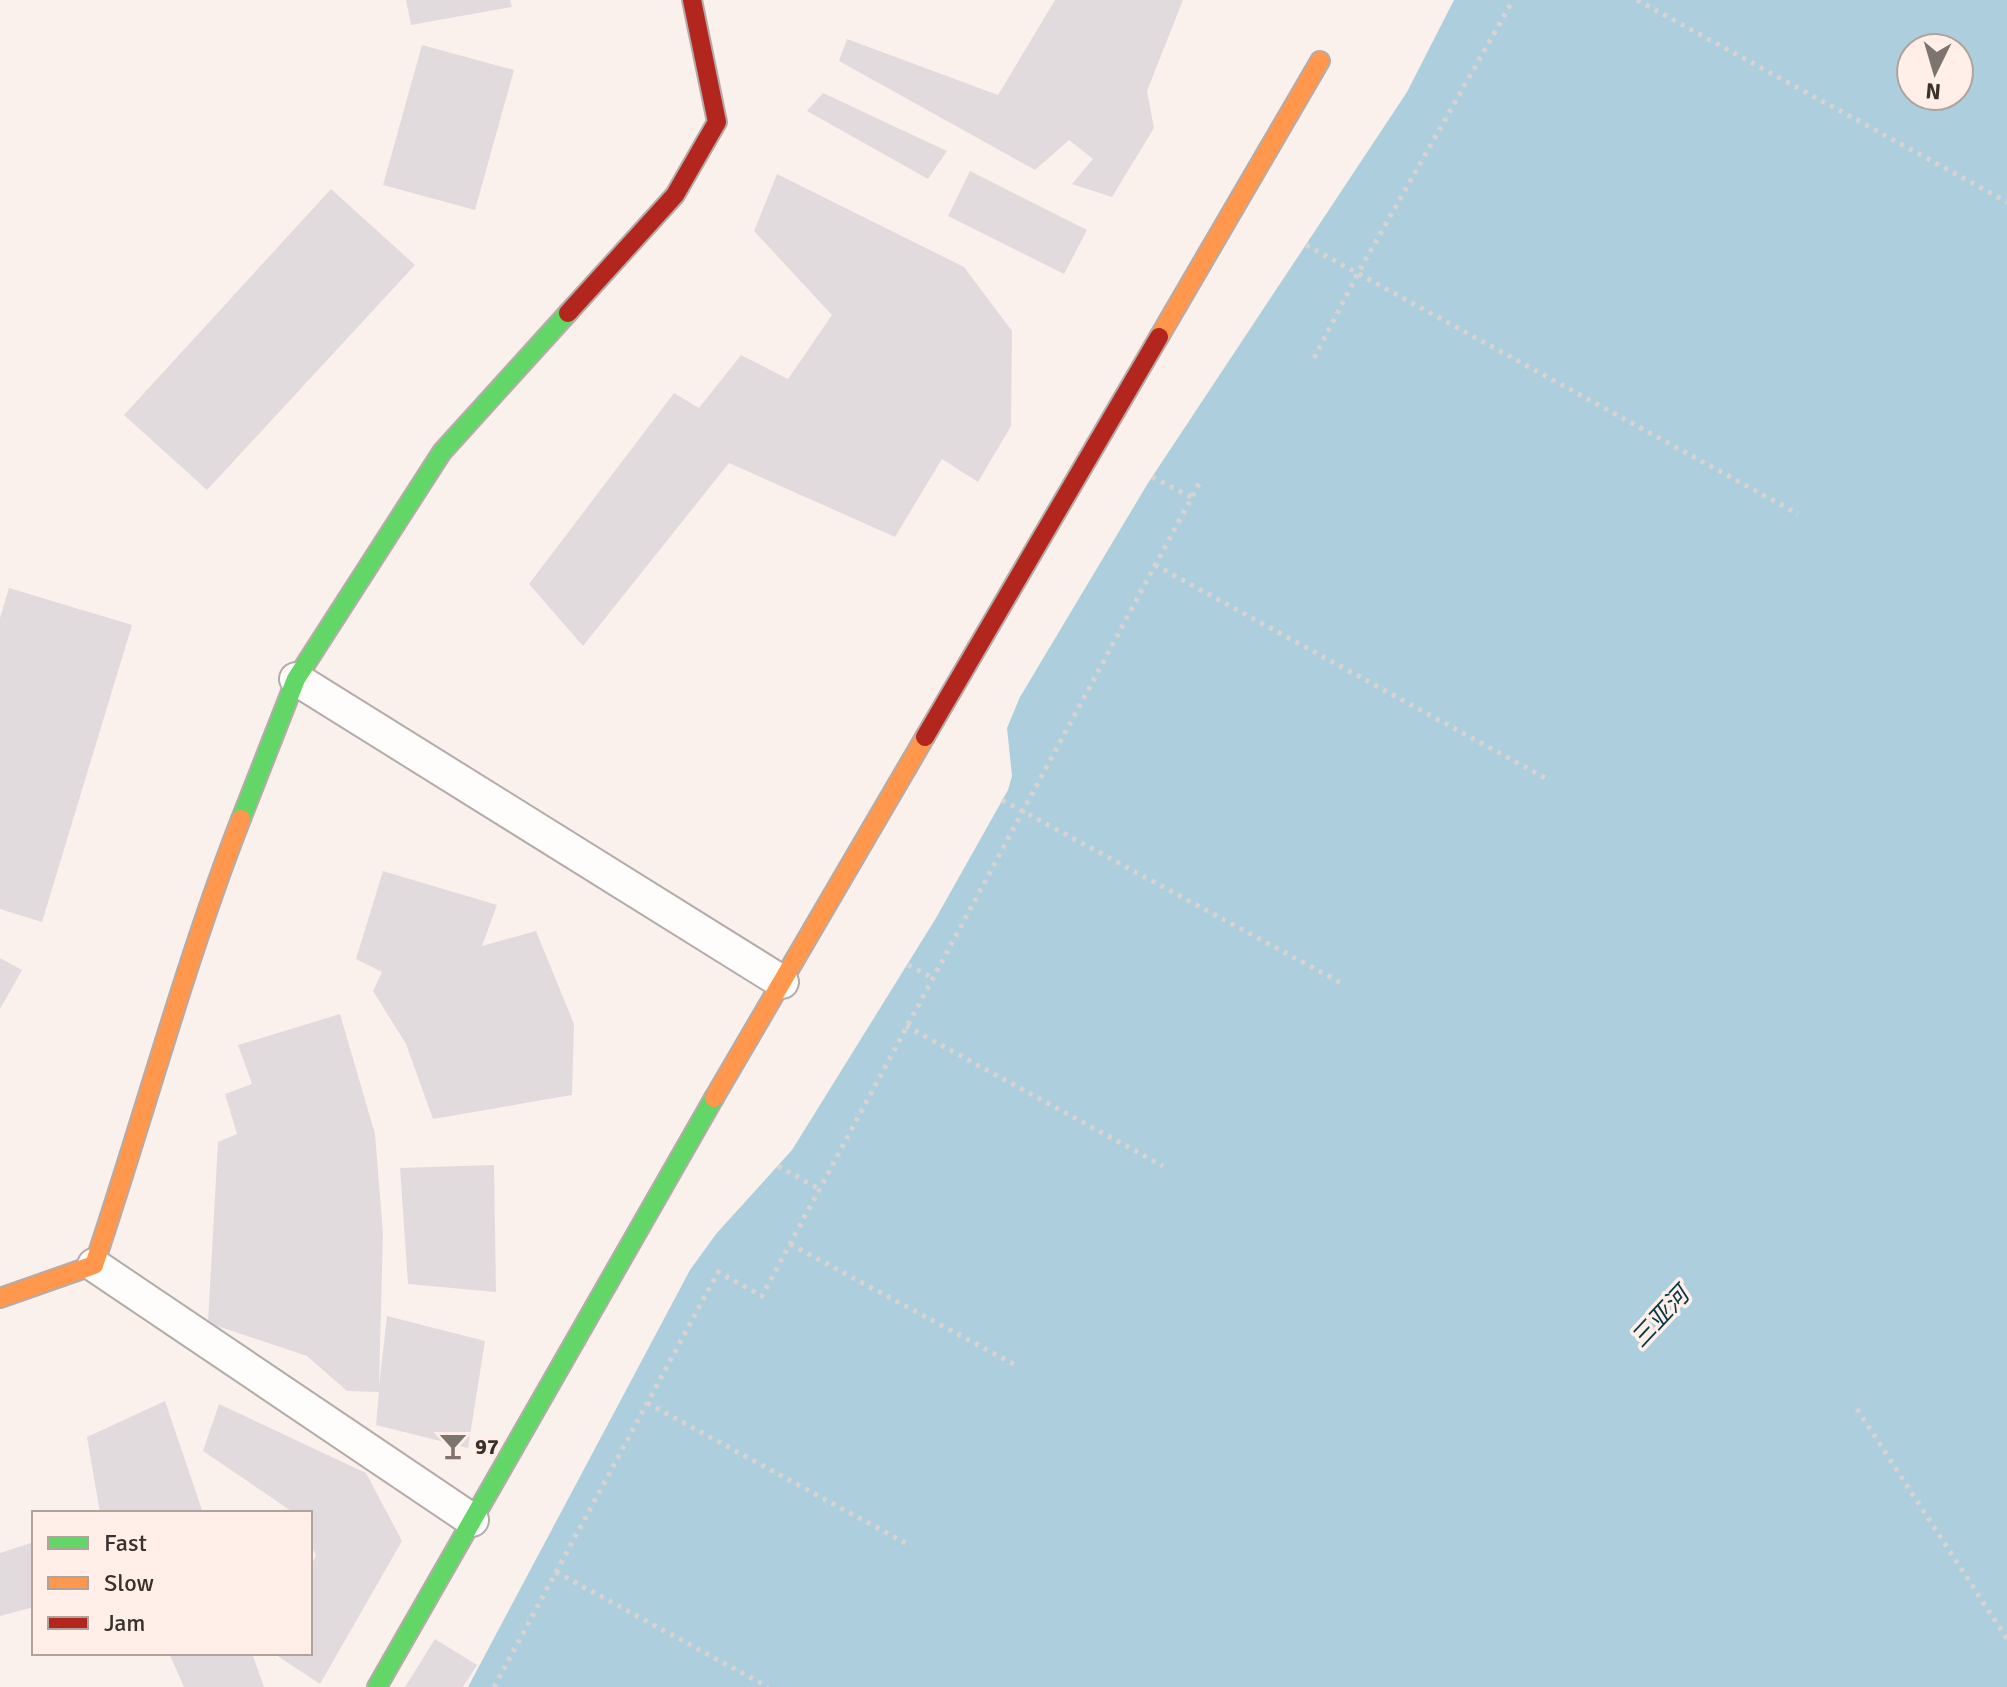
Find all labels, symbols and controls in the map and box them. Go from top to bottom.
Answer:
north arrow [1895,32,1975,112]
text: N [1924,77,1942,106]
water label: 三亚河 [1624,1278,1698,1354]
bar icon: 97 [438,1431,468,1461]
place label: 97 [475,1433,499,1460]
legend [32,1511,312,1655]
text: Fast [104,1528,147,1558]
text: Slow [104,1568,154,1598]
text: Jam [104,1608,145,1638]

